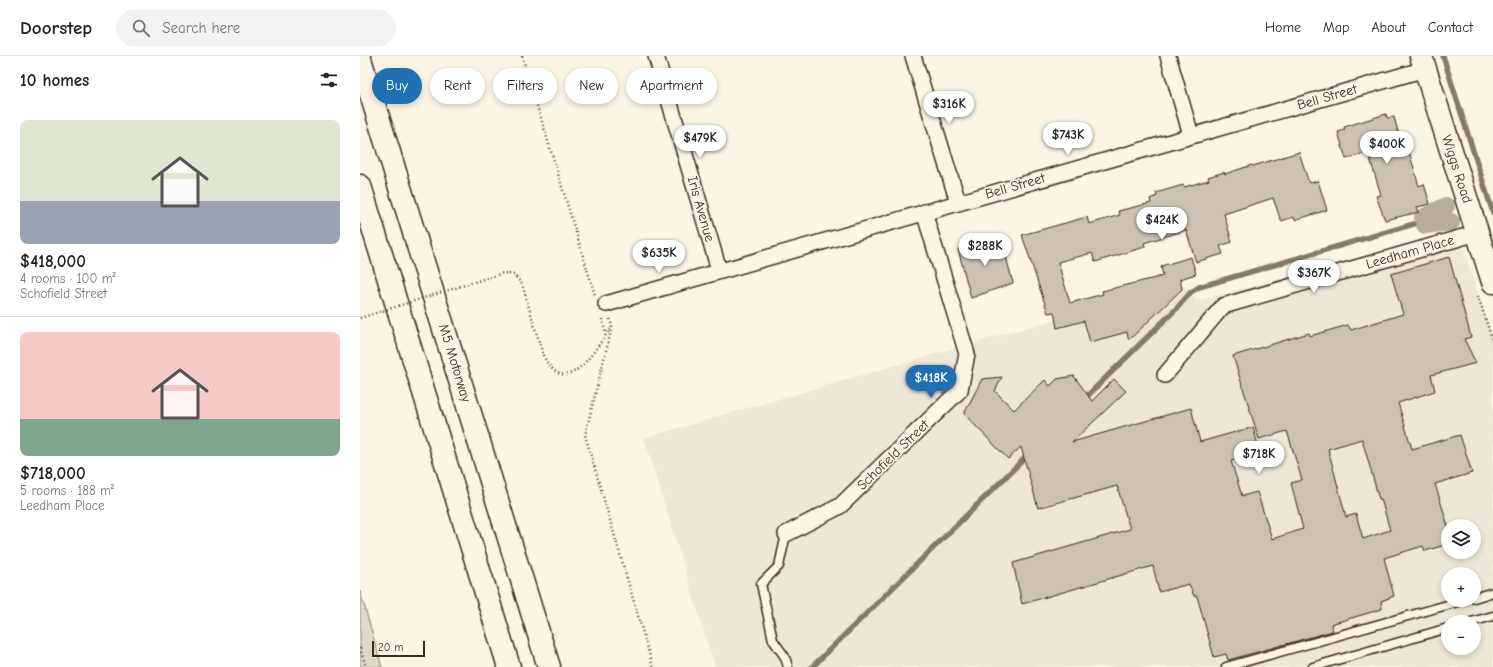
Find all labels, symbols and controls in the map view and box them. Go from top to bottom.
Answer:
search box [116,10,396,46]
text: Doorstep [20,17,92,39]
icon: search [130,17,152,39]
text: Search here [162,19,240,37]
text: Home [1265,19,1301,36]
text: Map [1323,19,1349,36]
text: About [1371,19,1406,36]
text: Contact [1428,19,1473,36]
chip: Buy [372,68,422,104]
chip: Rent [430,68,485,104]
chip: Filters [493,68,557,104]
chip: New [565,68,618,104]
chip: Apartment [626,68,717,104]
icon: filters [318,69,340,91]
text: 10 homes [20,71,89,90]
street label: Bell Street [1295,80,1360,114]
pin: $316K [921,91,977,125]
text: $316K [932,96,966,111]
pin: $743K [1040,122,1096,156]
pin: $479K [672,125,728,159]
text: $743K [1052,127,1084,142]
text: $479K [683,130,717,145]
pin: $400K [1359,131,1415,165]
street label: Wiggs Road [1438,133,1476,205]
text: $400K [1369,136,1405,151]
icon: home [144,146,216,218]
street label: Bell Street [983,169,1048,203]
street label: Iris Avenue [684,174,718,244]
pin: $424K [1134,207,1190,241]
text: $424K [1145,212,1179,227]
street label: Leedham Place [1364,231,1456,273]
pin: $288K [957,233,1013,267]
text: $288K [968,238,1002,253]
pin: $635K [631,240,687,274]
text: $635K [641,245,677,260]
text: $418,000 [20,252,86,271]
pin: $367K [1286,260,1342,294]
text: $367K [1297,265,1331,280]
text: 4 rooms · 100 m² [20,271,116,286]
text: Schofield Street [20,286,107,301]
street label: M5 Motorway [435,322,475,405]
icon: home [144,358,216,430]
pin: $418K [903,365,959,399]
text: $418K [914,370,948,385]
street label: Schofield Street [853,416,933,494]
pin: $718K [1231,441,1287,475]
text: $718K [1243,446,1275,461]
text: $718,000 [20,464,86,483]
text: 5 rooms · 188 m² [20,483,114,498]
text: Leedham Place [20,498,105,513]
map controls [1441,519,1481,655]
button: layers [1441,519,1481,559]
button: + [1441,567,1481,607]
button: − [1441,615,1481,655]
scale bar [372,639,425,658]
text: 20 m [378,641,403,654]

